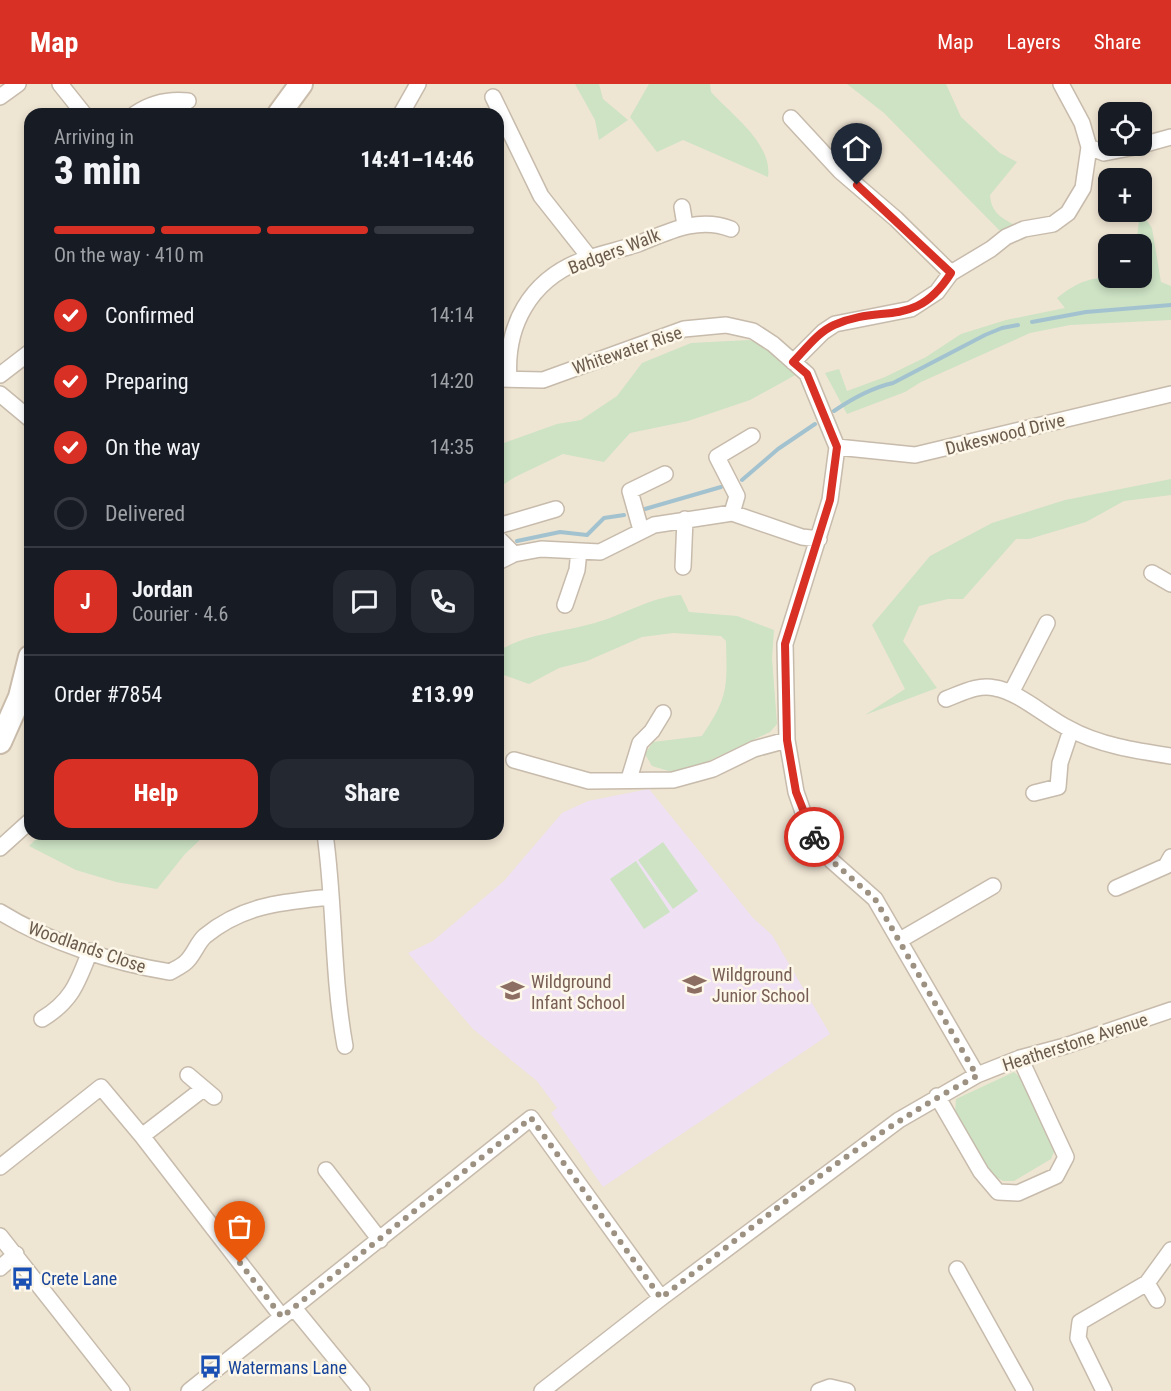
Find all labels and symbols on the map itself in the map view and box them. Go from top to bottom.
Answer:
pin [831,123,882,185]
street label: Badgers Walk [565,224,663,278]
street label: Whitewater Rise [570,321,684,379]
street label: Dukeswood Drive [943,409,1067,459]
courier [784,807,844,867]
street label: Woodlands Close [25,917,149,977]
place label: Wildground Junior School [712,964,809,1006]
place label: Wildground Infant School [531,971,625,1013]
school or university icon: Wildground Junior School [681,971,707,997]
school or university icon: Wildground Infant School [500,978,526,1004]
street label: Heatherstone Avenue [1000,1009,1150,1075]
pin [214,1201,265,1263]
bus stop icon: Crete Lane [10,1265,36,1291]
place label: Crete Lane [41,1268,117,1289]
bus stop icon: Watermans Lane [197,1354,223,1380]
place label: Watermans Lane [228,1357,347,1378]

